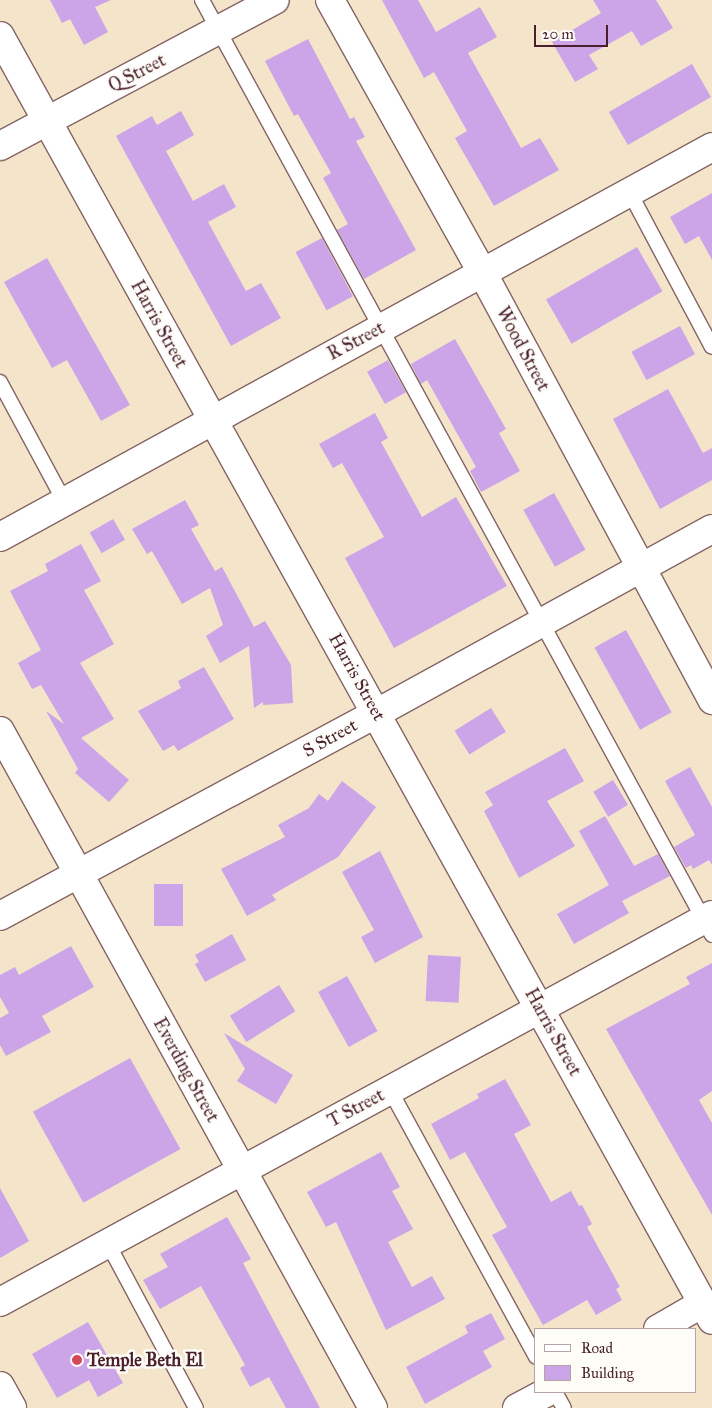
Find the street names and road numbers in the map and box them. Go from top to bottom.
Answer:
street label: Q Street [105,49,169,97]
street label: Harris Street [126,276,192,372]
street label: Wood Street [492,303,554,395]
street label: R Street [324,317,388,365]
street label: Harris Street [324,629,390,725]
street label: S Street [299,714,361,762]
street label: Harris Street [520,984,586,1080]
street label: Everding Street [148,1014,224,1126]
street label: T Street [324,1084,388,1132]

